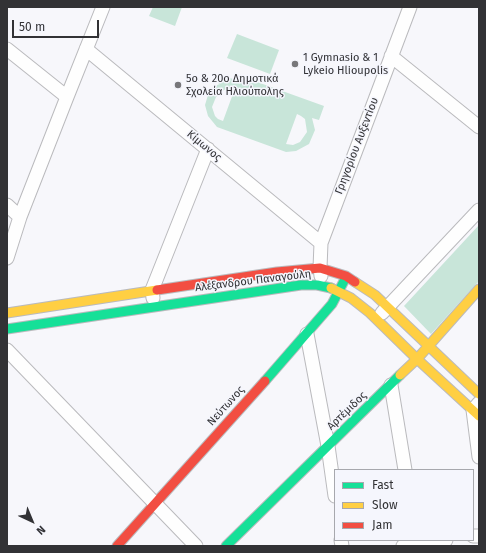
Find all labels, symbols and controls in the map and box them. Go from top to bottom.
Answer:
scale bar [14,12,101,38]
text: 50 m [19,20,45,34]
place label: 1 Gymnasio & 1 Lykeio Hlioupolis [303,51,388,77]
marker: 1 Gymnasio & 1 Lykeio Hlioupolis [290,59,300,69]
place label: 5ο & 20ο Δημοτικά Σχολεία Ηλιούπολης [186,72,284,98]
marker: 5ο & 20ο Δημοτικά Σχολεία Ηλιούπολης [173,80,183,90]
street label: Γρηγορίου Αυξεντίου [332,96,382,196]
street label: Κίμωνος [184,128,224,164]
street label: Αλέξανδρου Παναγούλη [194,267,312,295]
street label: Νεύτωνος [205,383,247,429]
street label: Αρτέμιδος [325,389,369,433]
legend [334,469,474,541]
text: Fast [372,478,394,492]
text: Slow [372,498,398,512]
north arrow [12,501,52,541]
text: Jam [372,518,392,532]
text: N [34,523,48,537]

